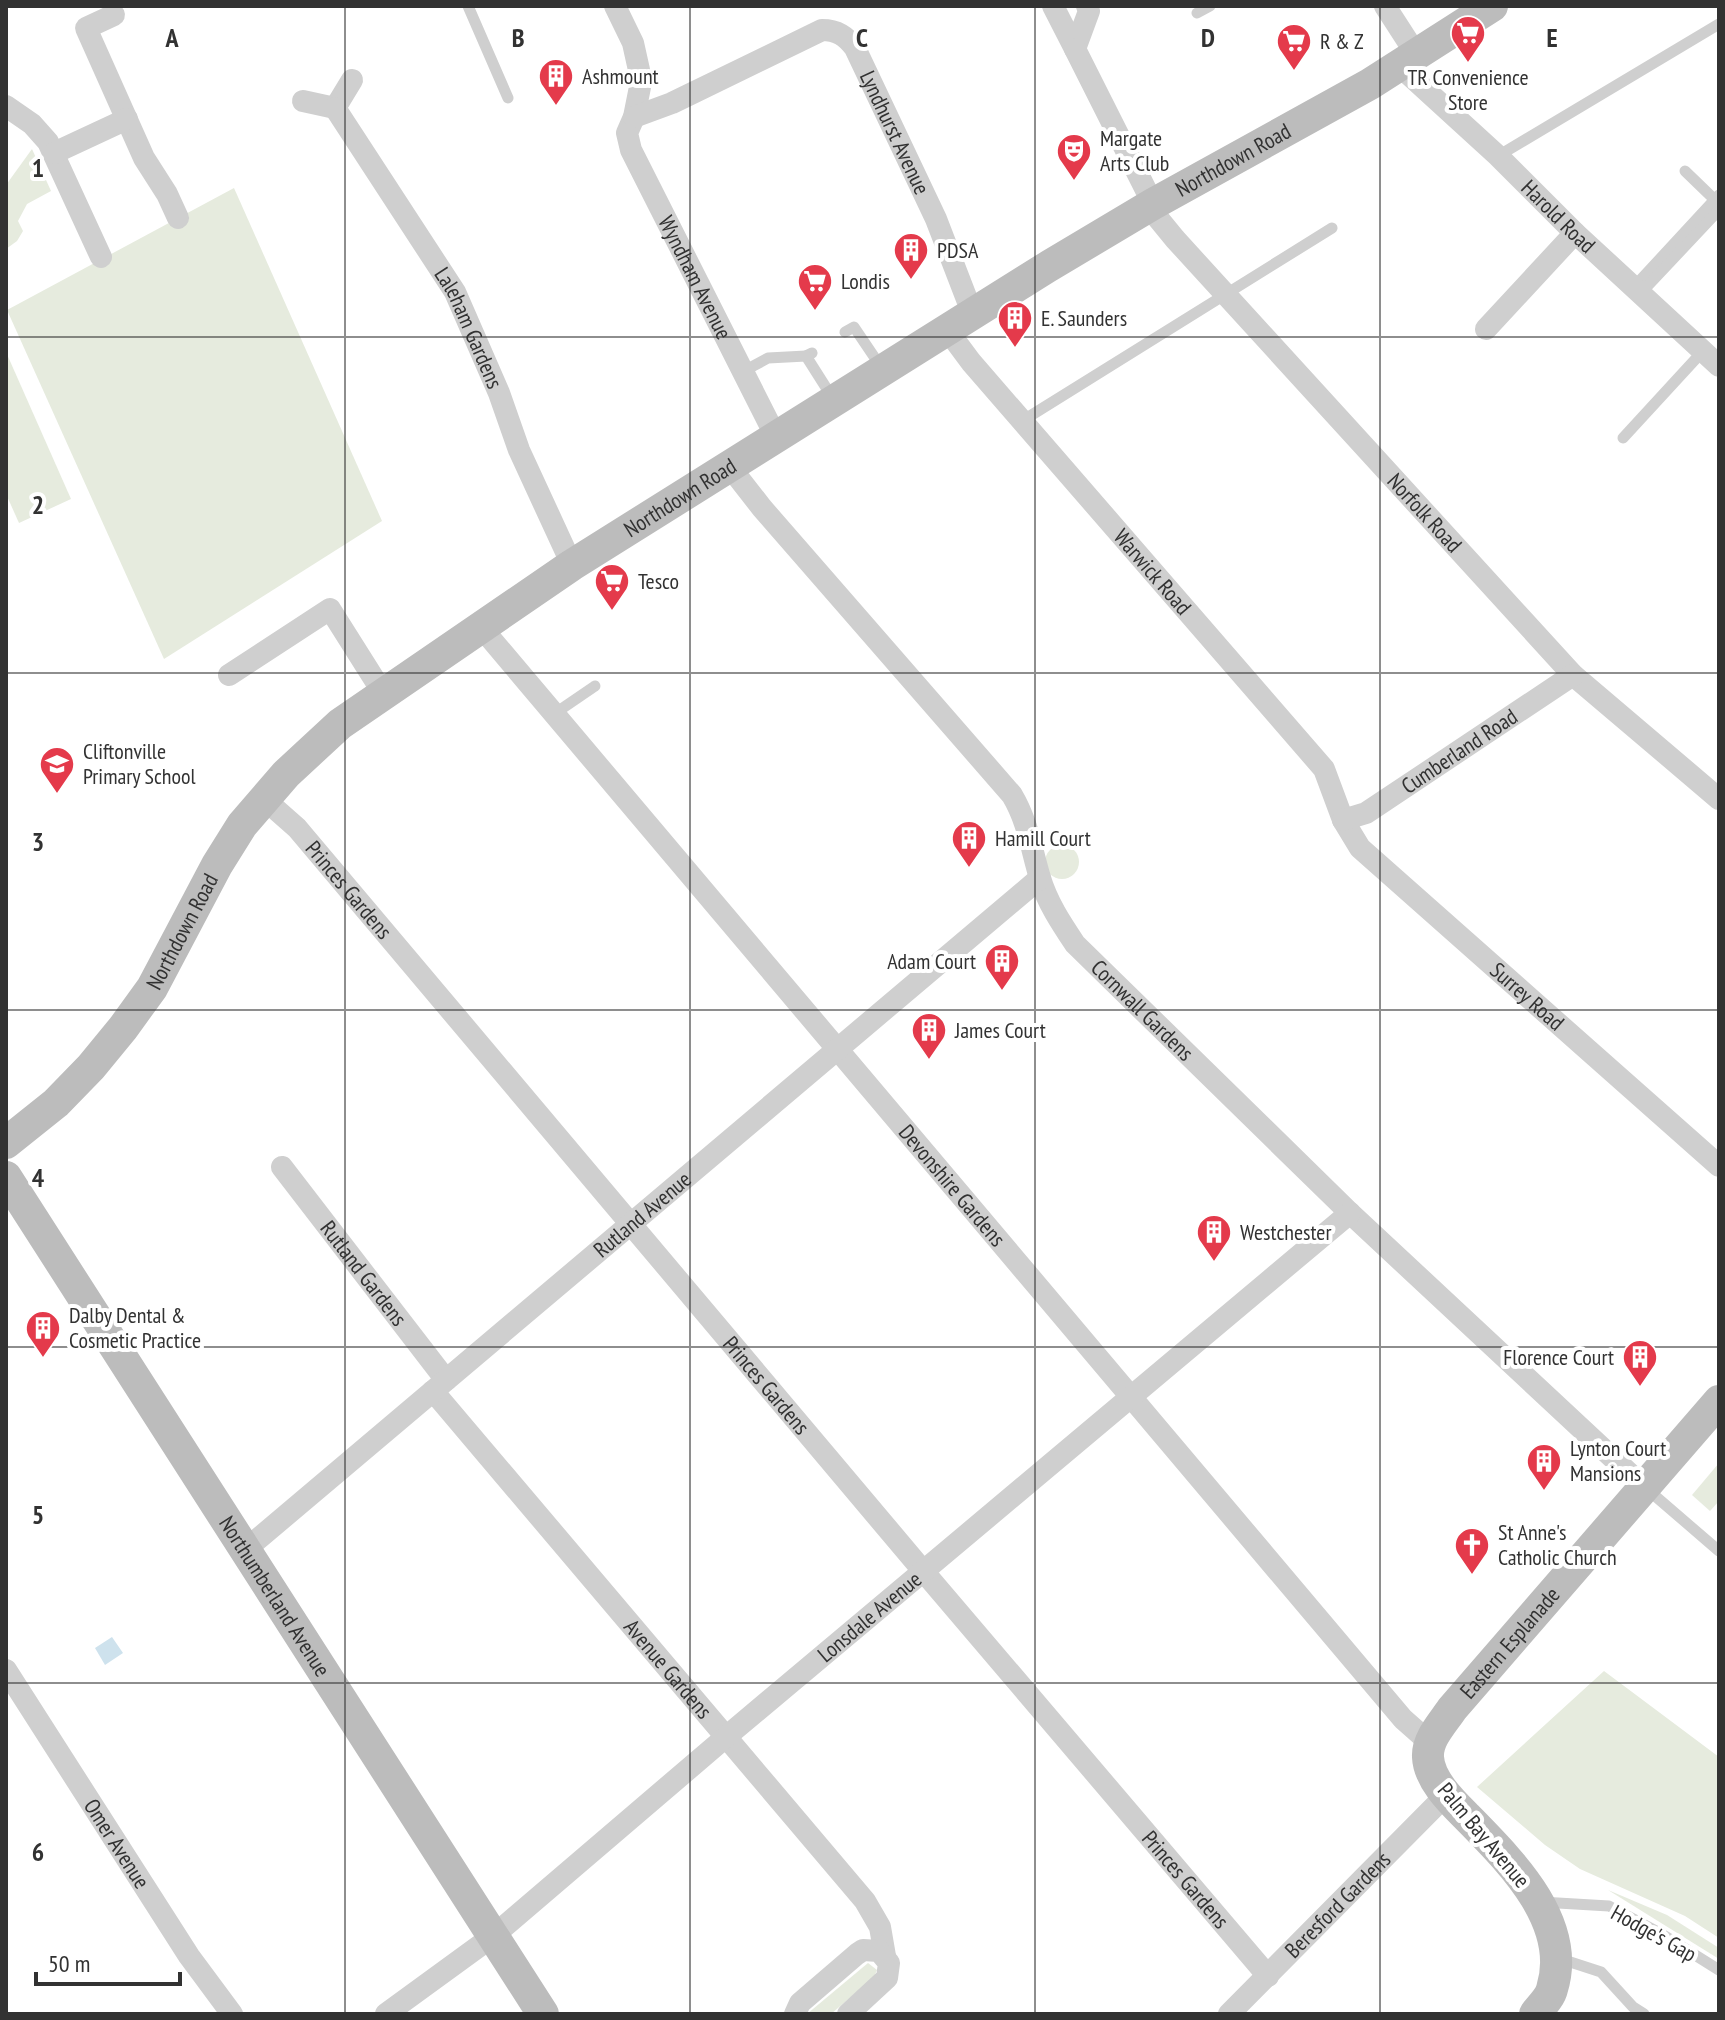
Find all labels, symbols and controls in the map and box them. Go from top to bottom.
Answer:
supermarket icon: TR Convenience Store [1449,14,1487,64]
text: A [164,21,179,54]
text: B [512,21,525,54]
text: C [856,21,868,54]
text: D [1201,21,1215,54]
text: E [1546,21,1558,54]
supermarket icon: R & Z [1275,22,1313,72]
place label: R & Z [1320,27,1364,55]
building icon: Ashmount [537,57,575,107]
place label: Ashmount [582,62,659,90]
place label: TR Convenience Store [1407,63,1529,116]
street label: Lyndhurst Avenue [854,66,936,199]
street label: Northdown Road [1170,117,1295,203]
place label: Margate Arts Club [1100,124,1169,177]
theatre icon: Margate Arts Club [1055,132,1093,182]
text: 1 [32,151,44,184]
street label: Harold Road [1516,174,1601,259]
street label: Wyndham Avenue [652,211,738,344]
building icon: PDSA [892,231,930,281]
place label: PDSA [937,236,979,264]
street label: Laleham Gardens [428,262,509,393]
supermarket icon: Londis [796,262,834,312]
place label: Londis [841,267,890,295]
building icon: E. Saunders [996,299,1034,349]
place label: E. Saunders [1041,304,1127,332]
street label: Northdown Road [619,452,741,543]
street label: Norfolk Road [1381,467,1468,558]
text: 2 [32,488,44,521]
street label: Warwick Road [1108,523,1198,620]
supermarket icon: Tesco [593,562,631,612]
place label: Tesco [638,567,679,595]
street label: Cumberland Road [1396,702,1523,800]
place label: Cliftonville Primary School [83,737,197,790]
school or university icon: Cliftonville Primary School [38,745,76,795]
building icon: Hamill Court [950,819,988,869]
place label: Hamill Court [995,824,1091,852]
text: 3 [32,825,44,858]
street label: Princes Gardens [300,835,398,945]
street label: Northdown Road [140,869,224,994]
building icon: Adam Court [983,942,1021,992]
place label: Adam Court [887,947,976,975]
street label: Cornwall Gardens [1085,954,1200,1067]
street label: Surrey Road [1484,956,1570,1036]
building icon: James Court [910,1011,948,1061]
place label: James Court [954,1016,1046,1044]
street label: Devonshire Gardens [893,1119,1012,1252]
text: 4 [32,1161,45,1194]
street label: Rutland Avenue [588,1165,697,1263]
building icon: Westchester [1195,1213,1233,1263]
street label: Rutland Gardens [314,1215,413,1331]
place label: Westchester [1240,1218,1331,1246]
place label: Dalby Dental & Cosmetic Practice [69,1301,201,1354]
building icon: Dalby Dental & Cosmetic Practice [24,1309,62,1359]
street label: Princes Gardens [717,1330,816,1440]
building icon: Florence Court [1621,1338,1659,1388]
place label: Florence Court [1503,1343,1614,1371]
place label: Lynton Court Mansions [1570,1434,1666,1487]
building icon: Lynton Court Mansions [1525,1442,1563,1492]
text: 5 [32,1498,44,1531]
street label: Northumberland Avenue [213,1511,337,1682]
place label: St Anne's Catholic Church [1498,1518,1617,1571]
church icon: St Anne's Catholic Church [1453,1526,1491,1576]
street label: Lonsdale Avenue [812,1565,927,1668]
street label: Eastern Esplanade [1454,1581,1566,1704]
street label: Avenue Gardens [618,1613,718,1724]
street label: Palm Bay Avenue [1432,1777,1536,1893]
street label: Omer Avenue [78,1793,156,1894]
street label: Princes Gardens [1136,1825,1235,1934]
text: 6 [32,1835,44,1868]
street label: Beresford Gardens [1279,1846,1396,1964]
street label: Hodge's Gap [1606,1898,1702,1968]
scale bar [36,1936,180,1986]
text: 50 m [48,1948,90,1979]

